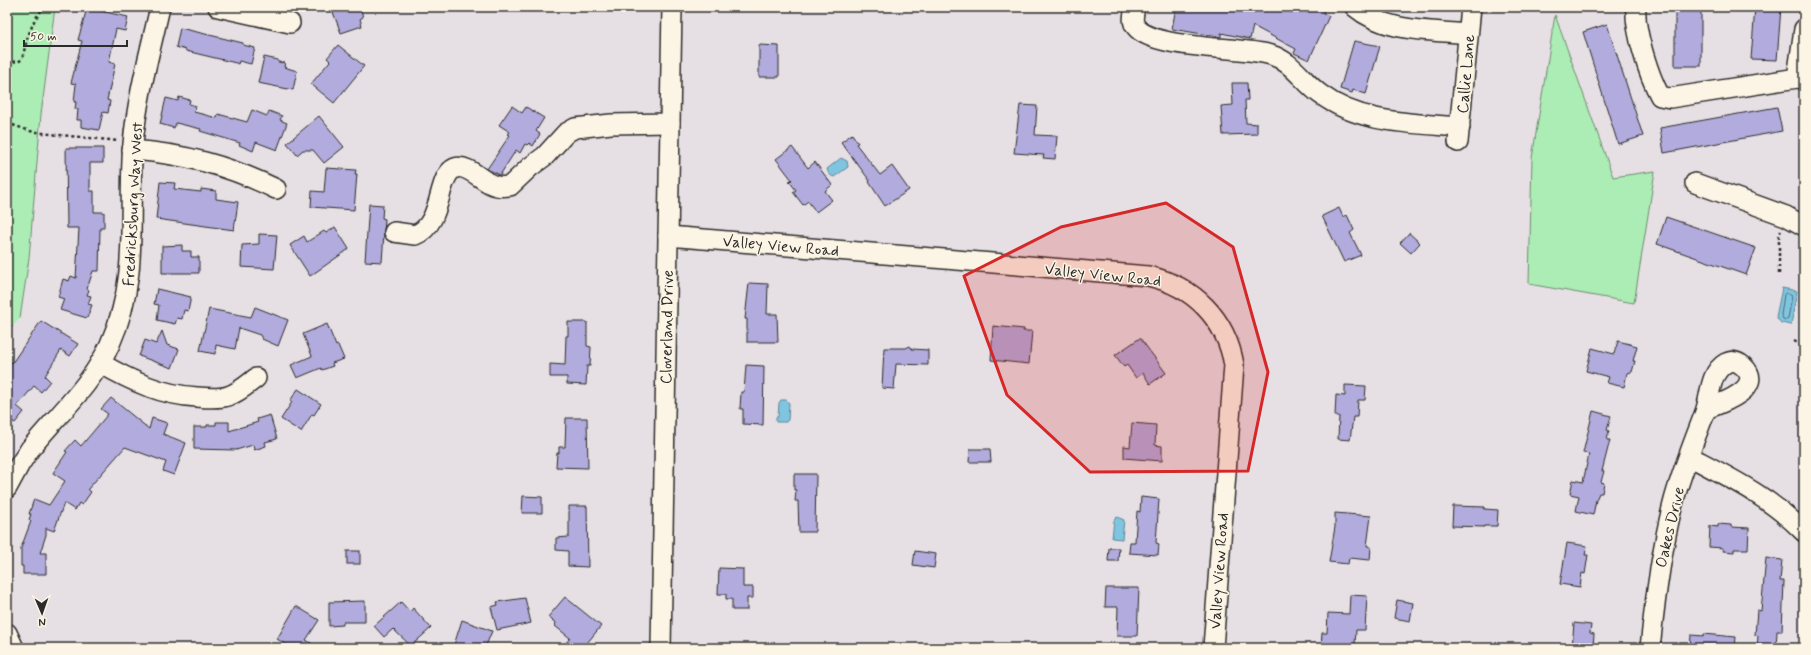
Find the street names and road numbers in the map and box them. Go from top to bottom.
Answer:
street label: Callie Lane [1453,33,1480,114]
street label: Fredricksburg Way West [119,121,148,287]
street label: Valley View Road [722,231,840,262]
street label: Valley View Road [1044,259,1162,292]
street label: Cloverland Drive [656,270,679,384]
street label: Oakes Drive [1651,485,1690,570]
street label: Valley View Road [1205,512,1234,630]

